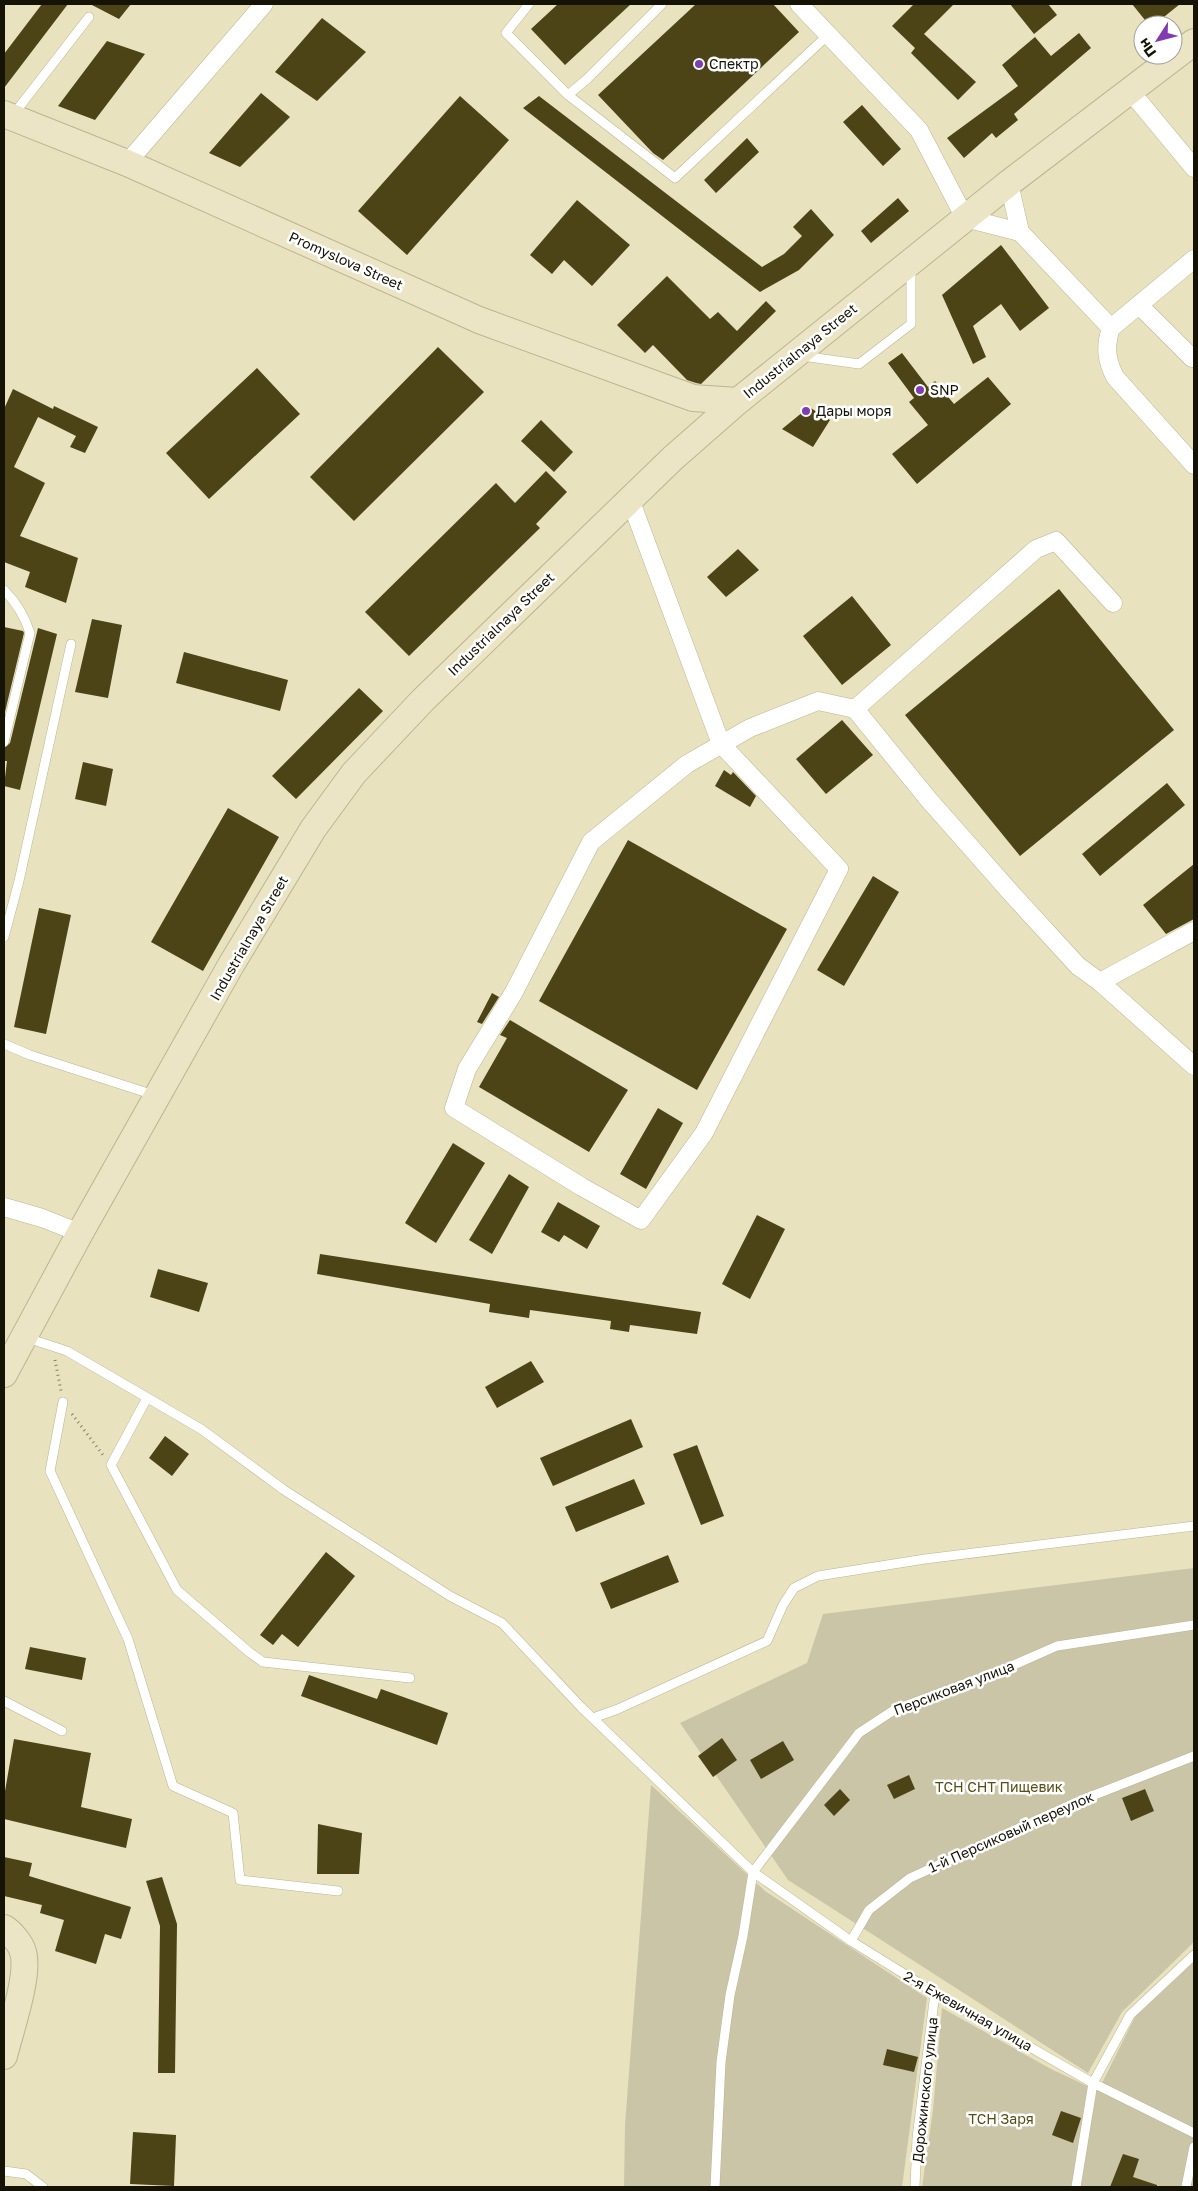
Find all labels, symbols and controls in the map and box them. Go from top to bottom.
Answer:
north arrow [1133,15,1183,65]
text: Пн [1135,35,1160,61]
place label: Спектр [709,55,759,72]
marker: Спектр [693,58,705,70]
street label: Promyslova Street [287,228,406,293]
street label: Industrialnaya Street [739,300,860,402]
place label: SNP [930,381,959,398]
marker: SNP [914,384,926,396]
place label: Дары моря [816,402,892,419]
marker: Дары моря [800,405,812,417]
street label: Industrialnaya Street [444,568,557,679]
street label: Industrialnaya Street [206,872,291,1003]
street label: Персиковая улица [891,1657,1017,1718]
park label: ТСН СНТ Пищевик [935,1778,1063,1795]
street label: 1-й Персиковый переулок [926,1787,1096,1876]
street label: 2-я Ежевичная улица [901,1967,1036,2054]
street label: Дорожинского улица [908,2016,941,2164]
park label: ТСН Заря [968,2110,1034,2127]

